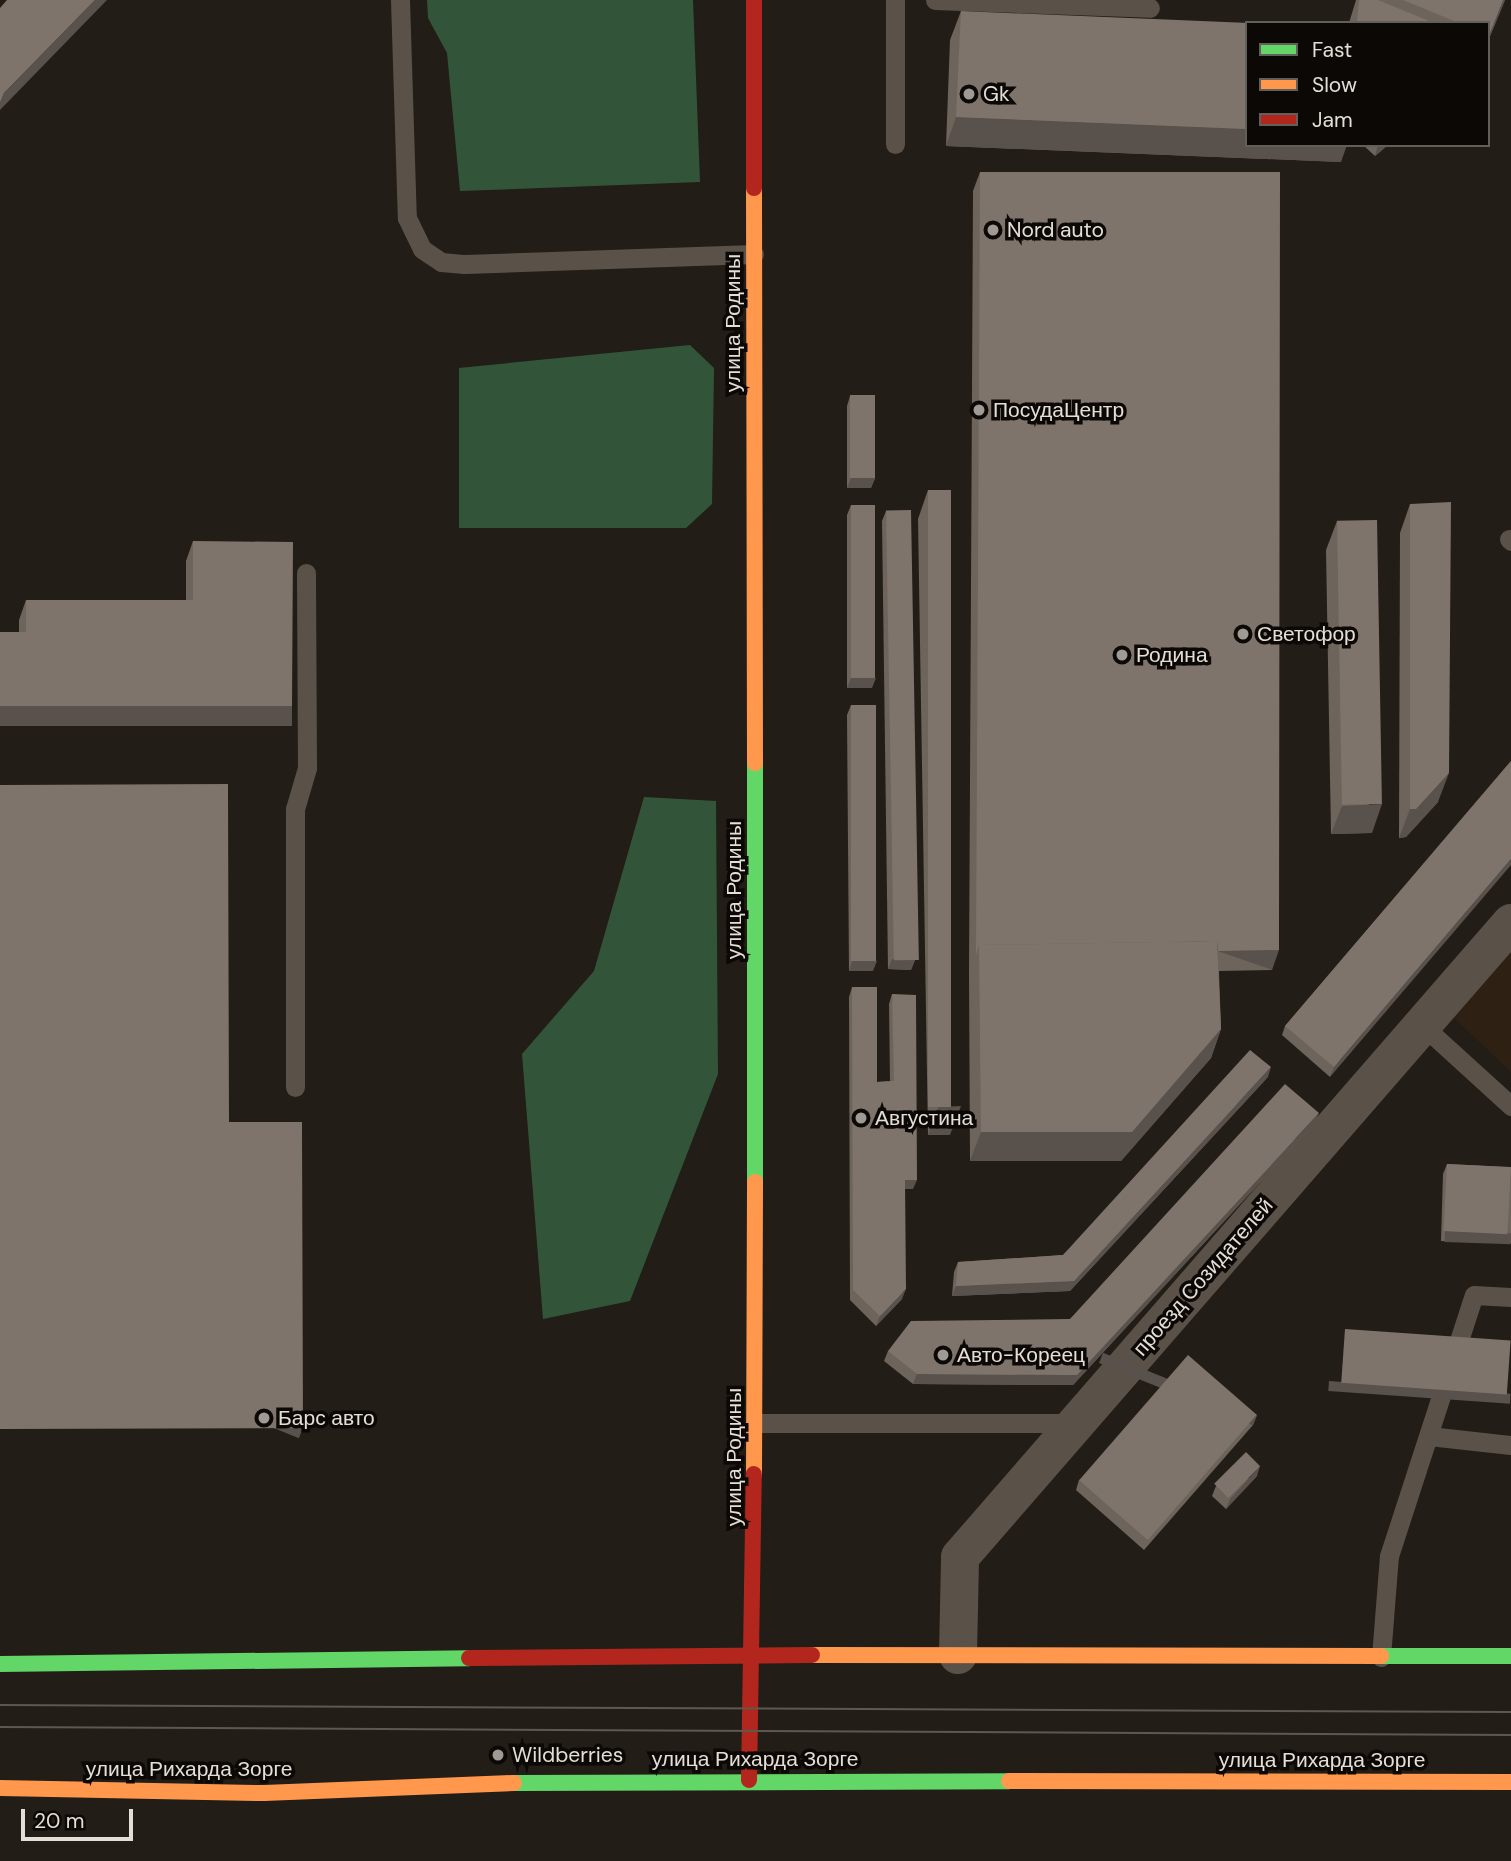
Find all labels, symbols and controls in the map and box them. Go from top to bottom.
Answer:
legend [1245,21,1490,147]
text: Fast [1312,36,1352,64]
text: Slow [1312,71,1357,99]
place label: Gk [983,81,1010,107]
marker: Gk [961,86,977,102]
text: Jam [1312,106,1353,134]
place label: Nord auto [1007,217,1104,243]
marker: Nord auto [985,222,1001,238]
street label: улица Родины [720,254,746,392]
place label: ПосудаЦентр [993,397,1124,423]
marker: ПосудаЦентр [971,402,987,418]
place label: Светофор [1257,621,1356,647]
marker: Светофор [1235,626,1251,642]
place label: Родина [1136,642,1208,668]
marker: Родина [1114,647,1130,663]
street label: улица Родины [721,821,747,959]
place label: Августина [875,1105,973,1131]
marker: Августина [853,1110,869,1126]
street label: проезд Созидателей [1128,1193,1278,1361]
place label: Авто-Кореец [957,1342,1085,1368]
marker: Авто-Кореец [935,1347,951,1363]
street label: улица Родины [721,1388,747,1526]
place label: Барс авто [278,1405,375,1431]
marker: Барс авто [256,1410,272,1426]
place label: Wildberries [512,1742,623,1768]
street label: улица Рихарда Зорге [652,1746,858,1772]
marker: Wildberries [490,1747,506,1763]
street label: улица Рихарда Зорге [1219,1747,1425,1773]
street label: улица Рихарда Зорге [86,1756,292,1782]
scale bar [24,1794,136,1838]
text: 20 m [34,1807,85,1835]

